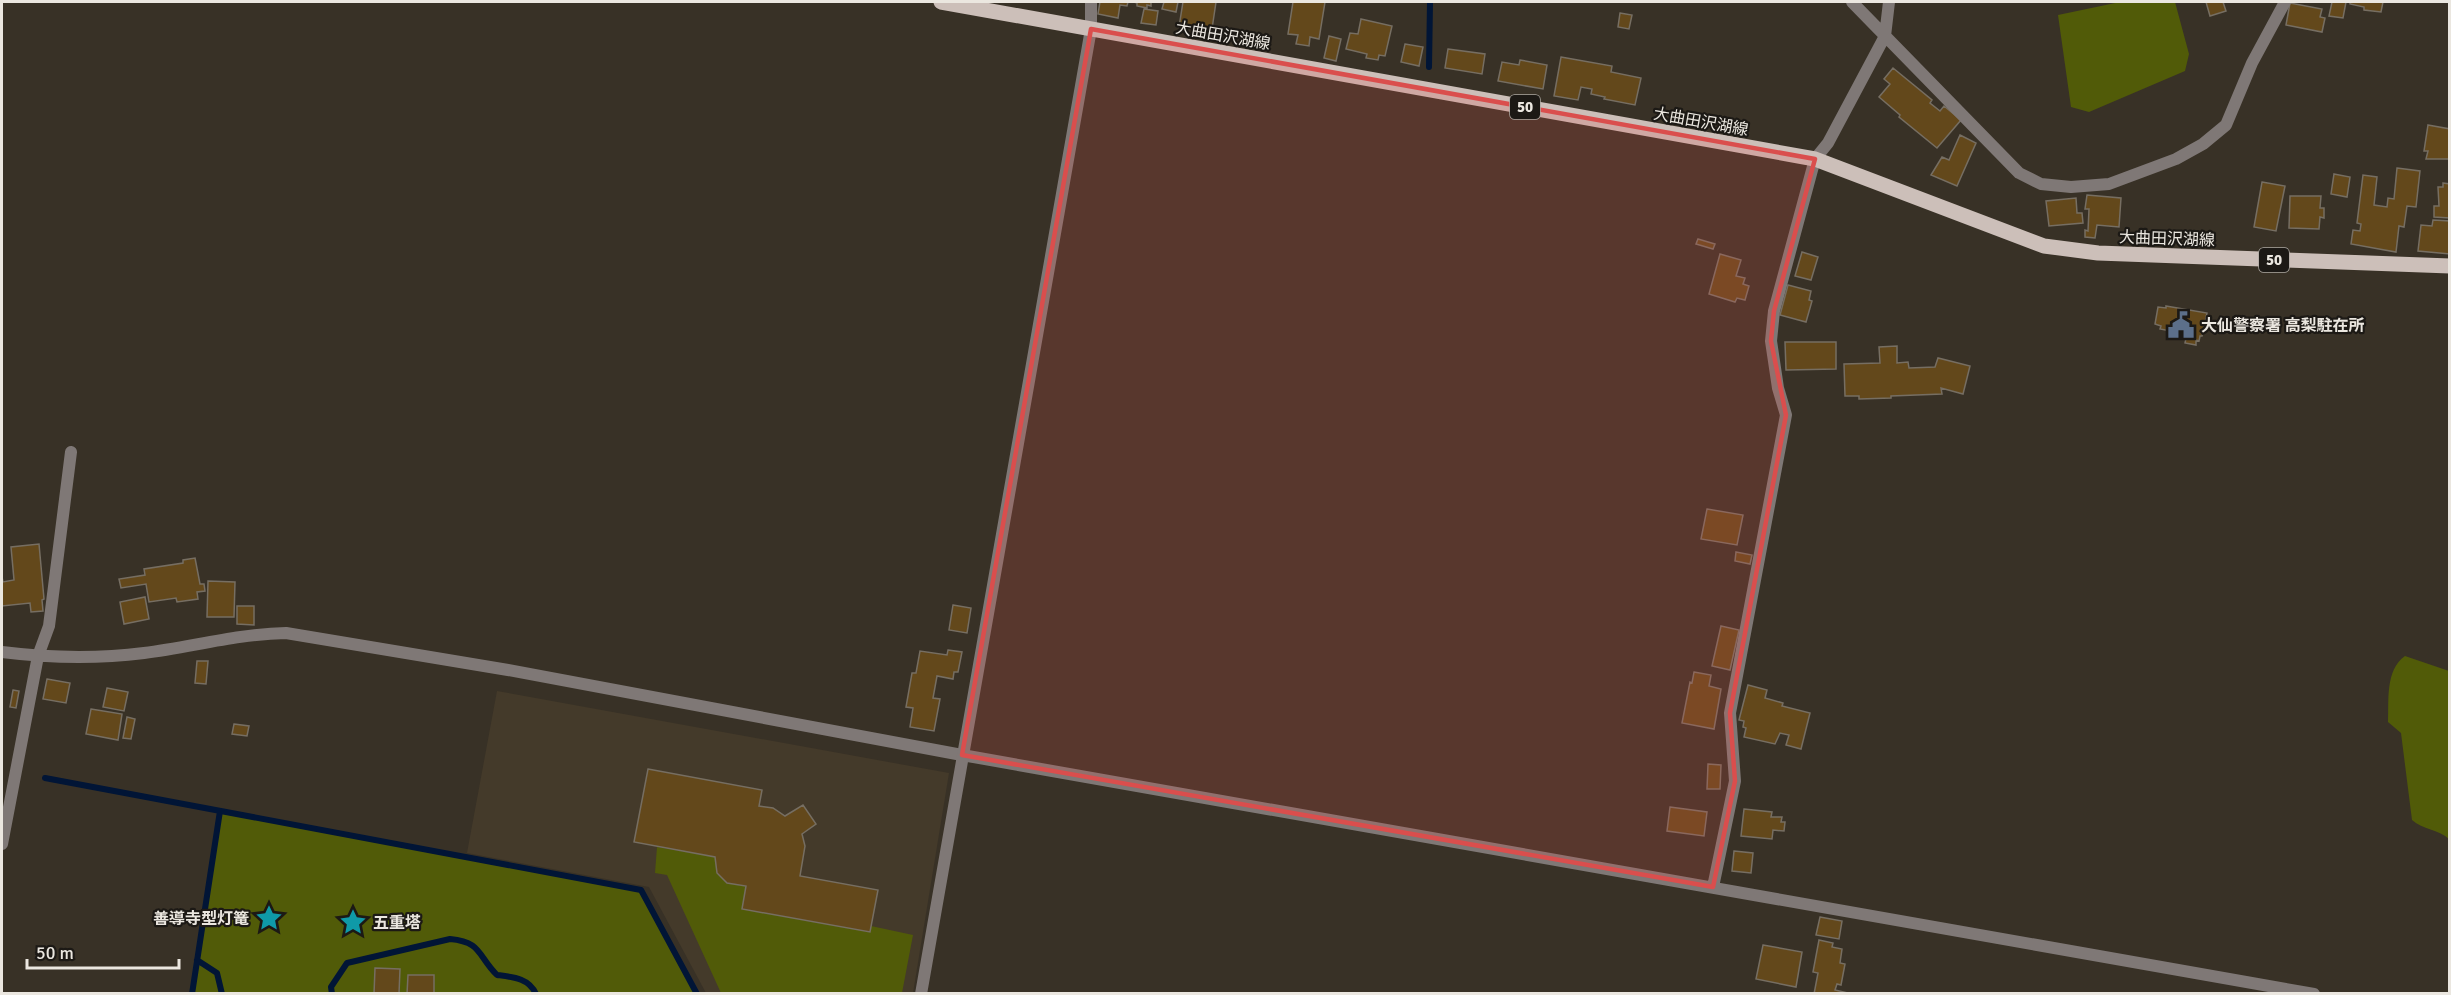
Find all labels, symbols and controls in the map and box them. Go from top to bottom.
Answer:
street label: 大曲田沢湖線 [1174,18,1272,54]
road number: 50 [1510,95,1540,119]
street label: 大曲田沢湖線 [1652,104,1750,140]
street label: 大曲田沢湖線 [2119,227,2215,251]
road number: 50 [2259,248,2289,272]
public building icon: 大仙警察署 高梨駐在所 [2166,310,2196,340]
place label: 大仙警察署 高梨駐在所 [2201,316,2365,336]
place icon: 善導寺型灯篭 [254,903,284,933]
place icon: 五重塔 [338,907,368,937]
place label: 善導寺型灯篭 [153,909,249,929]
place label: 五重塔 [373,913,421,933]
scale bar [27,932,178,970]
text: 50 m [36,942,74,964]

